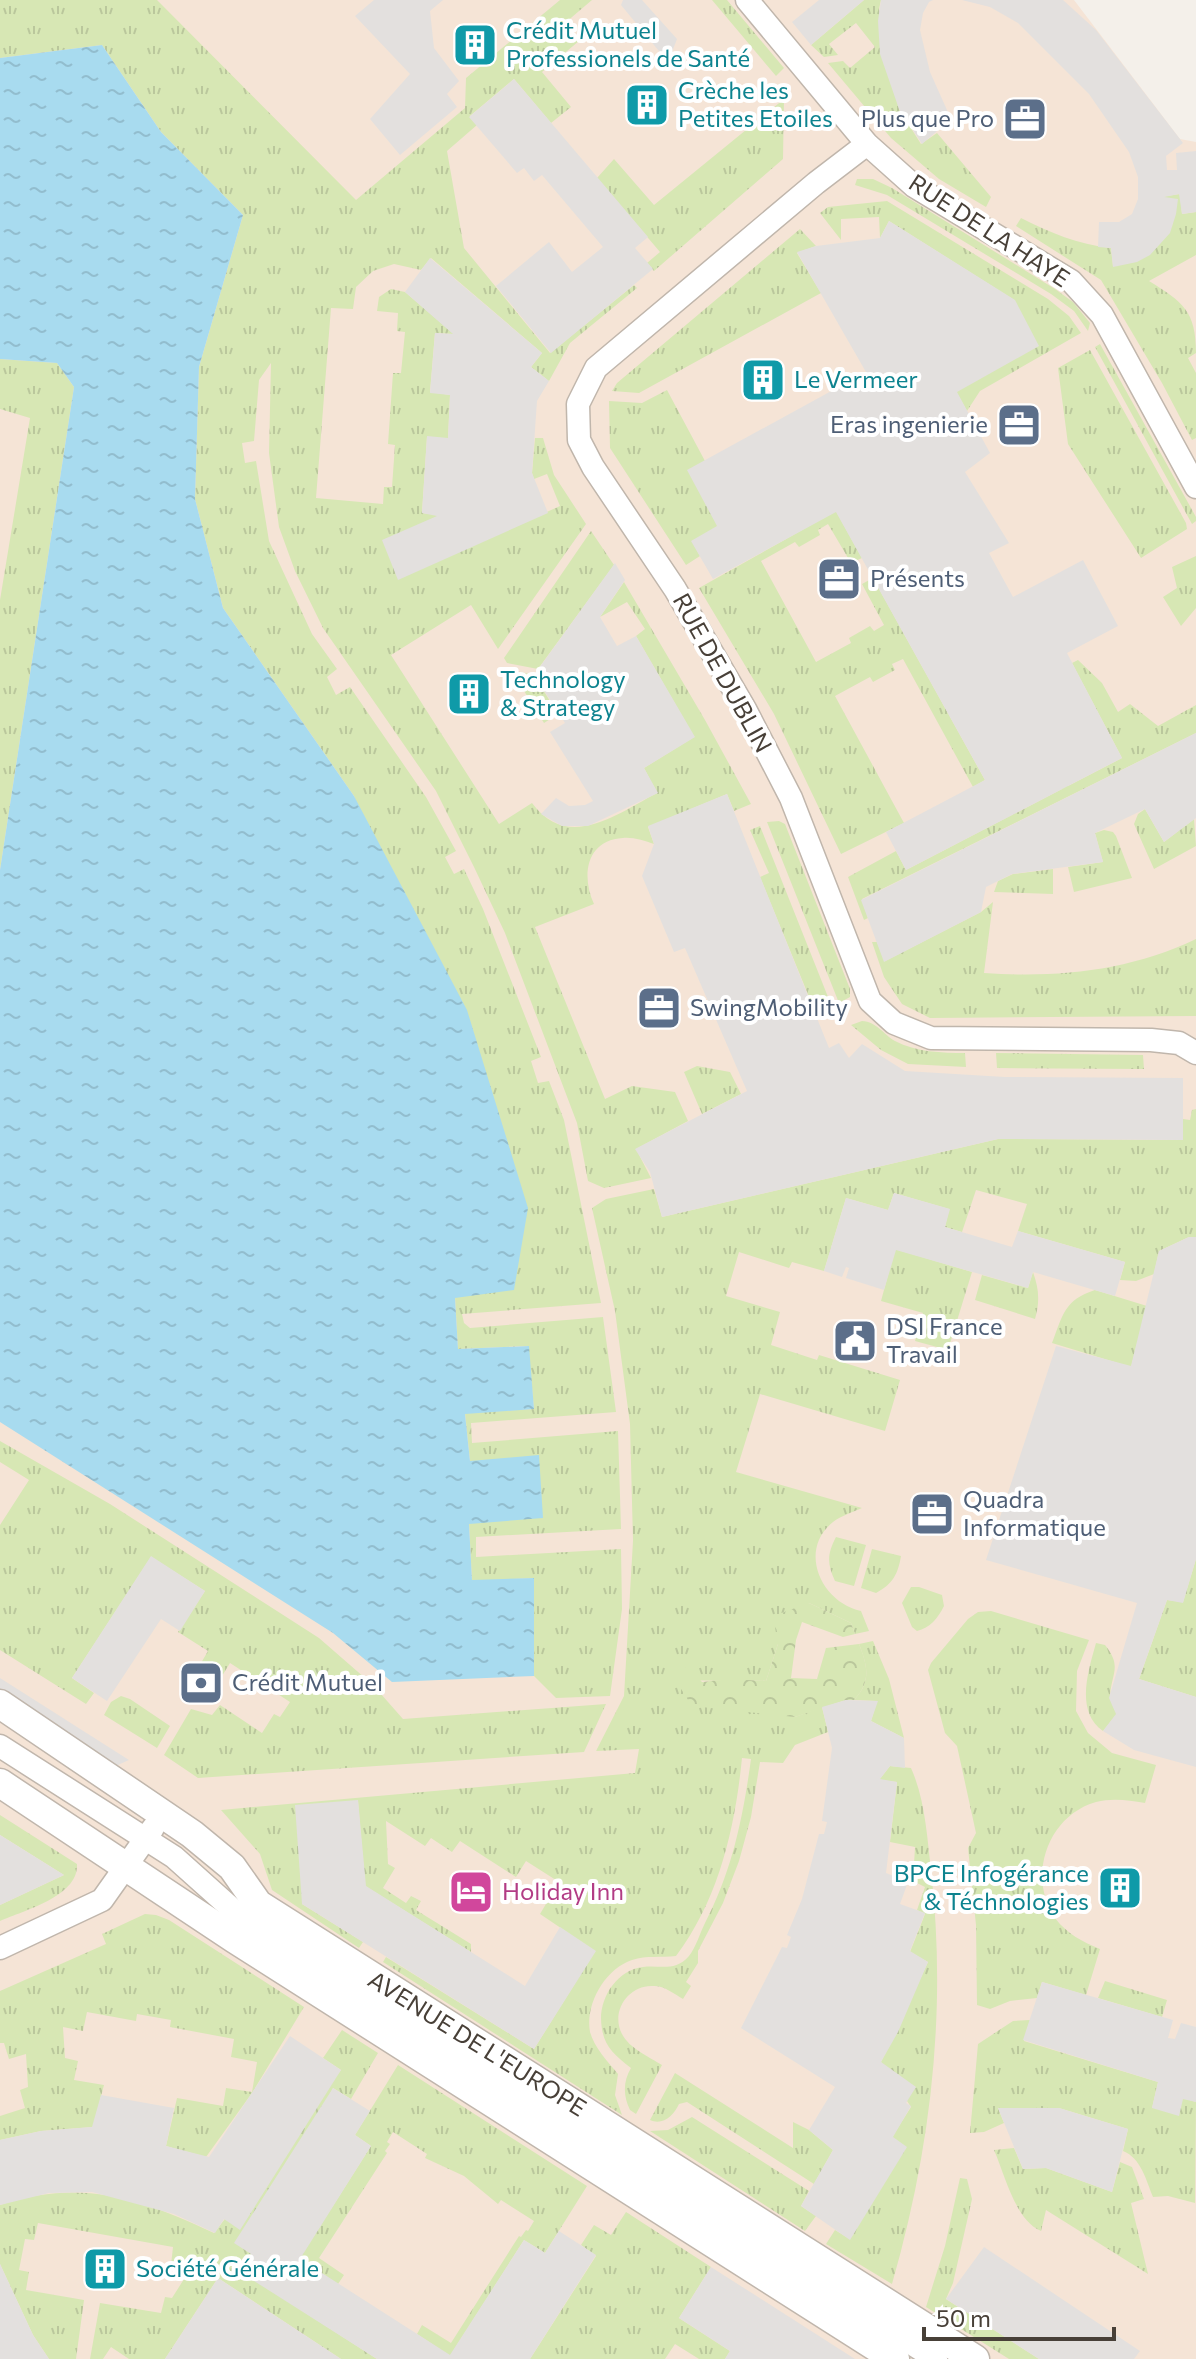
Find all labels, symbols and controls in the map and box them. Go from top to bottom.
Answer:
place label: Crédit Mutuel Professionels de Santé [506,15,750,72]
building icon: Crédit Mutuel Professionels de Santé [451,21,499,69]
place label: Crèche les Petites Etoiles [678,75,833,132]
building icon: Crèche les Petites Etoiles [623,81,671,129]
office icon: Plus que Pro [1001,95,1049,143]
place label: Plus que Pro [861,103,994,132]
street label: RUE DE LA HAYE [904,167,1076,292]
building icon: Le Vermeer [739,356,787,404]
place label: Le Vermeer [794,364,918,393]
office icon: Eras ingenierie [995,401,1043,449]
place label: Eras ingenierie [830,409,988,438]
office icon: Présents [815,555,863,603]
place label: Présents [870,563,965,592]
street label: RUE DE DUBLIN [668,588,779,757]
place label: Technology & Strategy [500,664,626,721]
building icon: Technology & Strategy [445,670,493,718]
office icon: SwingMobility [635,984,683,1032]
place label: SwingMobility [690,992,848,1021]
place label: DSI France Travail [886,1311,1003,1368]
public building icon: DSI France Travail [831,1317,879,1365]
place label: Quadra Informatique [963,1484,1106,1541]
office icon: Quadra Informatique [908,1490,956,1538]
bank icon: Crédit Mutuel [177,1659,225,1707]
place label: Crédit Mutuel [232,1667,383,1696]
place label: BPCE Infogérance & Téchnologies [894,1858,1089,1915]
building icon: BPCE Infogérance & Téchnologies [1096,1864,1144,1912]
hotel icon: Holiday Inn [447,1868,495,1916]
place label: Holiday Inn [502,1876,624,1905]
street label: AVENUE DE L'EUROPE [363,1964,592,2122]
building icon: Société Générale [81,2245,129,2293]
place label: Société Générale [136,2253,319,2282]
scale bar [924,2291,1114,2341]
text: 50 m [936,2303,991,2332]

